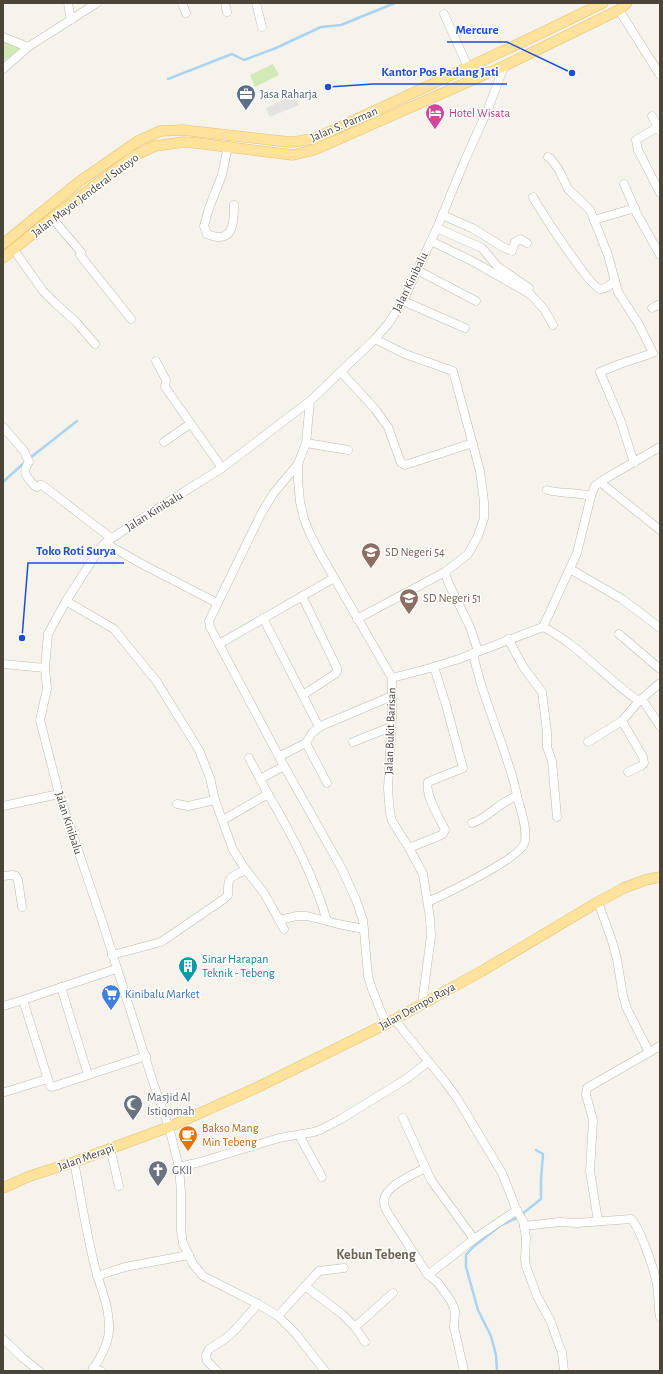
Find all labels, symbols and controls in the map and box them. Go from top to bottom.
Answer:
callout: Mercure [447,17,507,42]
text: Mercure [455,24,499,37]
callout: Kantor Pos Padang Jati [373,59,507,84]
text: Kantor Pos Padang Jati [381,66,499,79]
office icon: Jasa Raharja [235,83,257,111]
place label: Jasa Raharja [260,88,318,101]
hotel icon: Hotel Wisata [424,102,446,130]
street label: Jalan S. Parman [309,104,379,144]
place label: Hotel Wisata [449,107,510,119]
street label: Jalan Mayor Jenderal Sutoyo [29,151,141,240]
street label: Jalan Kinibalu [390,250,430,314]
street label: Jalan Kinibalu [123,489,185,533]
callout: Toko Roti Surya [28,538,124,563]
school or university icon: SD Negeri 54 [360,541,382,569]
text: Toko Roti Surya [36,545,116,558]
place label: SD Negeri 54 [385,546,445,558]
school or university icon: SD Negeri 51 [398,587,420,615]
place label: SD Negeri 51 [423,592,481,604]
street label: Jalan Bukit Barisan [382,687,398,775]
street label: Jalan Kinibalu [53,790,85,856]
place label: Sinar Harapan Teknik - Tebeng [202,953,275,979]
building icon: Sinar Harapan Teknik - Tebeng [177,955,199,983]
street label: Jalan Dempo Raya [377,980,458,1033]
supermarket icon: Kinibalu Market [100,983,122,1011]
place label: Kinibalu Market [125,988,200,1000]
place label: Masjid Al Istiqomah [147,1091,194,1117]
mosque icon: Masjid Al Istiqomah [122,1093,144,1121]
place label: Bakso Mang Min Tebeng [202,1122,259,1148]
cafe icon: Bakso Mang Min Tebeng [177,1124,199,1152]
street label: Jalan Merapi [56,1141,116,1173]
church icon: GKII [147,1159,169,1187]
place label: GKII [172,1164,192,1176]
district label: Kebun Tebeng [336,1248,417,1262]

